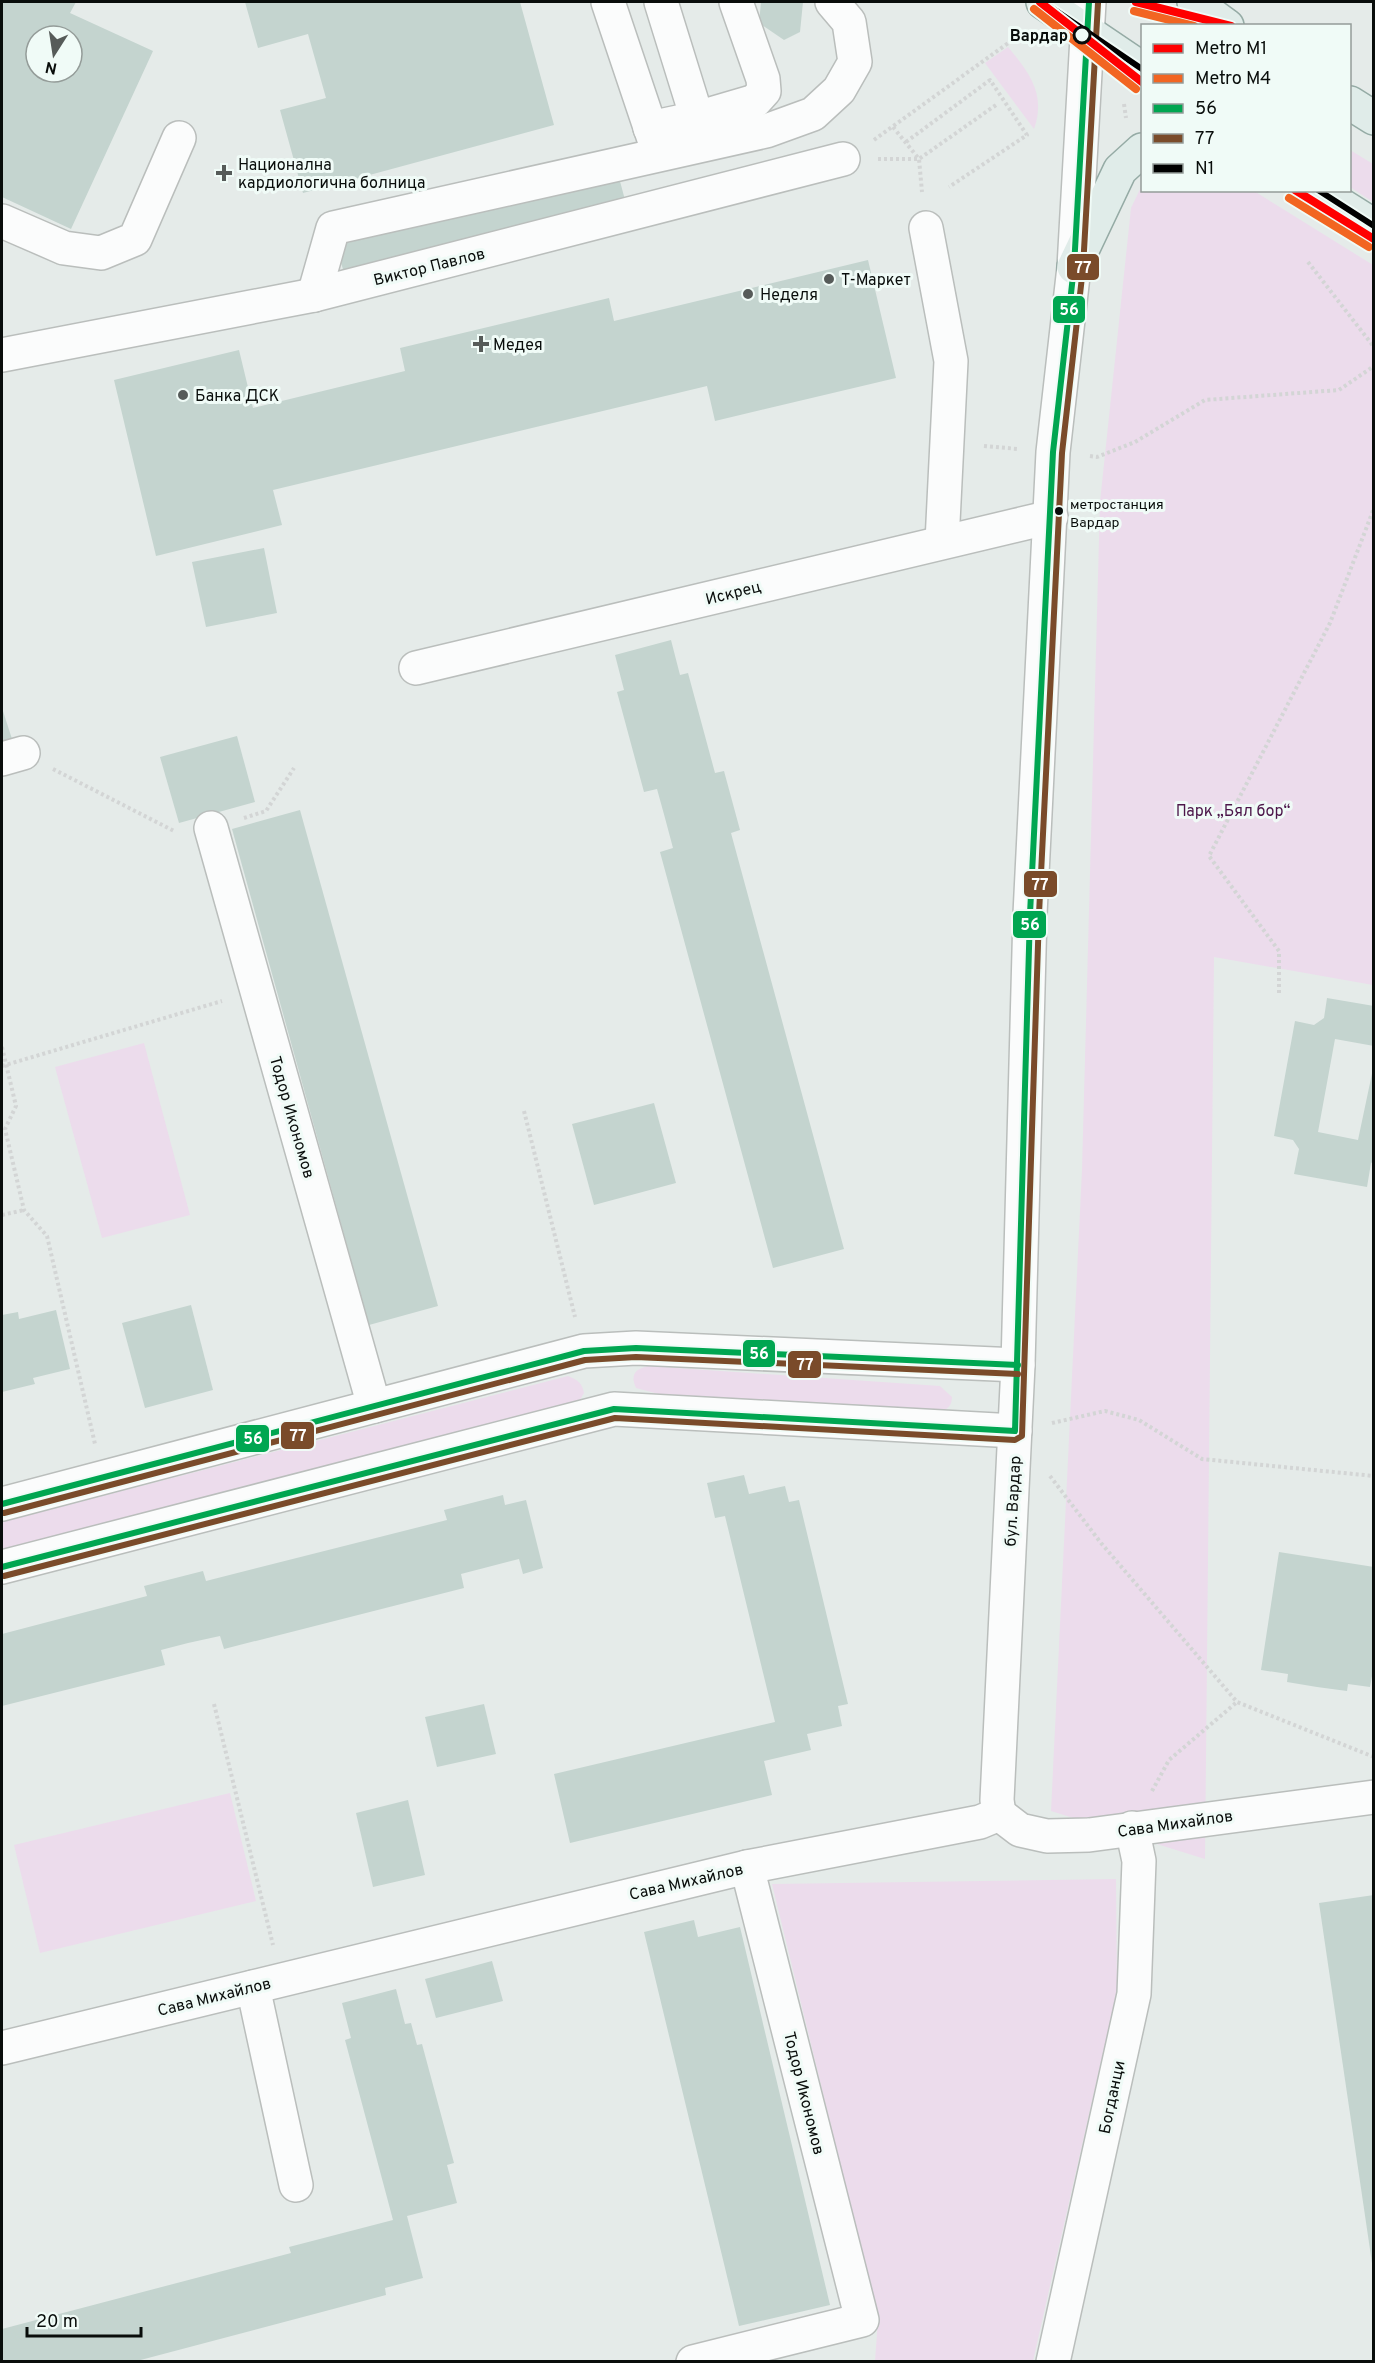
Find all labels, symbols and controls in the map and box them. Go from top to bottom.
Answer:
north arrow [24,24,84,84]
legend [1141,24,1351,192]
marker: Вардар [1073,26,1091,44]
place label: Вардар [1010,27,1068,47]
text: Metro M1 [1195,38,1267,61]
text: N [44,56,59,78]
text: Metro M4 [1195,68,1271,91]
text: 56 [1195,98,1217,121]
text: 77 [1195,128,1214,151]
place label: Национална кардиологична болница [238,156,425,194]
text: N1 [1195,158,1214,181]
marker: Национална кардиологична болница [215,164,233,182]
street label: Виктор Павлов [372,244,487,291]
line badge: 77 [1066,253,1100,281]
text: 77 [1074,259,1092,279]
place label: Т-Маркет [841,271,911,291]
marker: Т-Маркет [822,272,836,286]
place label: Неделя [760,286,818,306]
marker: Неделя [741,287,755,301]
line badge: 56 [1052,295,1086,324]
text: 56 [1059,301,1079,321]
place label: Медея [493,336,543,356]
marker: Медея [474,337,488,351]
place label: Банка ДСК [195,387,279,407]
marker: Банка ДСК [176,388,190,402]
place label: метростанция Вардар [1070,497,1164,532]
marker: метростанция Вардар [1053,505,1065,517]
street label: Искрец [704,577,763,610]
park label: Парк „Бял бор“ [1176,802,1290,822]
line badge: 77 [1023,870,1058,898]
text: 77 [1031,876,1049,896]
line badge: 56 [1012,910,1047,939]
text: 56 [1020,916,1040,936]
street label: Тодор Икономов [264,1054,318,1181]
line badge: 56 [742,1339,776,1368]
text: 56 [749,1345,769,1365]
line badge: 77 [787,1350,822,1379]
text: 77 [796,1356,814,1376]
line badge: 77 [280,1421,315,1450]
line badge: 56 [235,1424,270,1453]
text: 77 [289,1427,307,1447]
text: 56 [243,1430,263,1450]
street label: бул. Вардар [1002,1455,1026,1547]
street label: Сава Михайлов [1116,1807,1234,1843]
street label: Сава Михайлов [627,1860,745,1906]
street label: Сава Михайлов [156,1974,273,2022]
street label: Тодор Икономов [778,2030,828,2157]
street label: Богданци [1095,2059,1130,2136]
scale bar [27,2300,141,2338]
text: 20 m [36,2311,78,2334]

